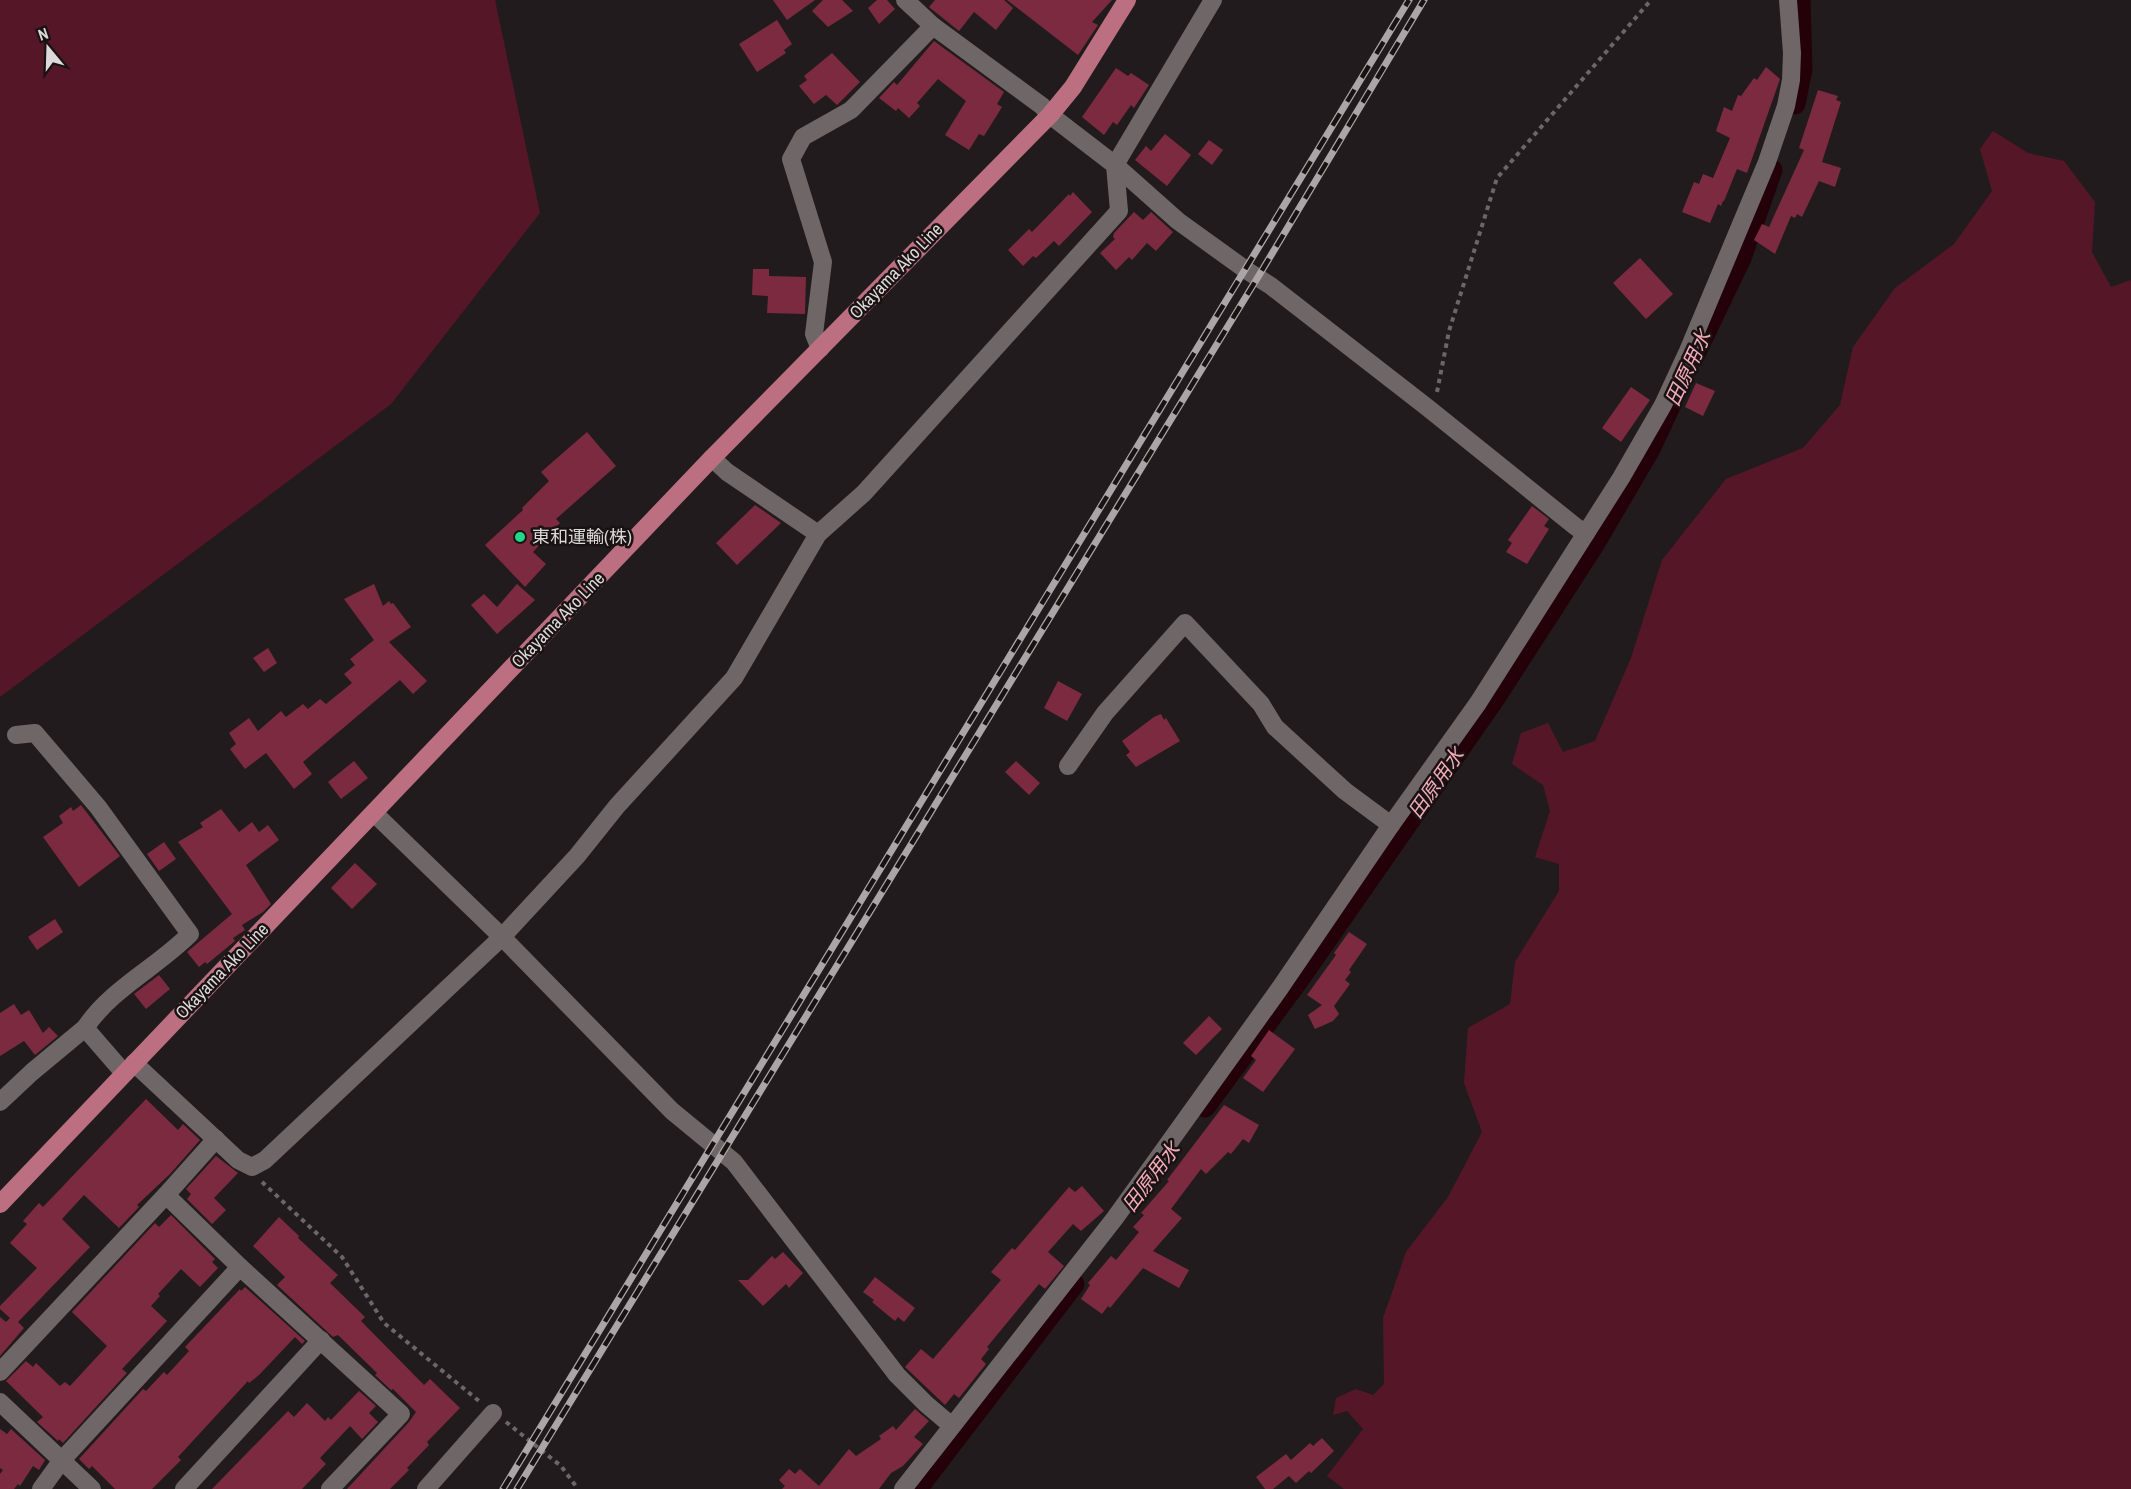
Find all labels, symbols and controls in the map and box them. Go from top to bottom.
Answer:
north arrow [18,18,78,78]
text: N [35,22,51,46]
street label: Okayama Ako Line [843,217,948,324]
water label: 田原用水 [1658,324,1718,410]
place label: 東和運輸(株) [532,524,632,549]
marker: 東和運輸(株) [513,530,527,544]
street label: Okayama Ako Line [505,566,610,673]
water label: 田原用水 [1402,741,1471,823]
street label: Okayama Ako Line [169,917,274,1024]
water label: 田原用水 [1116,1135,1187,1217]

